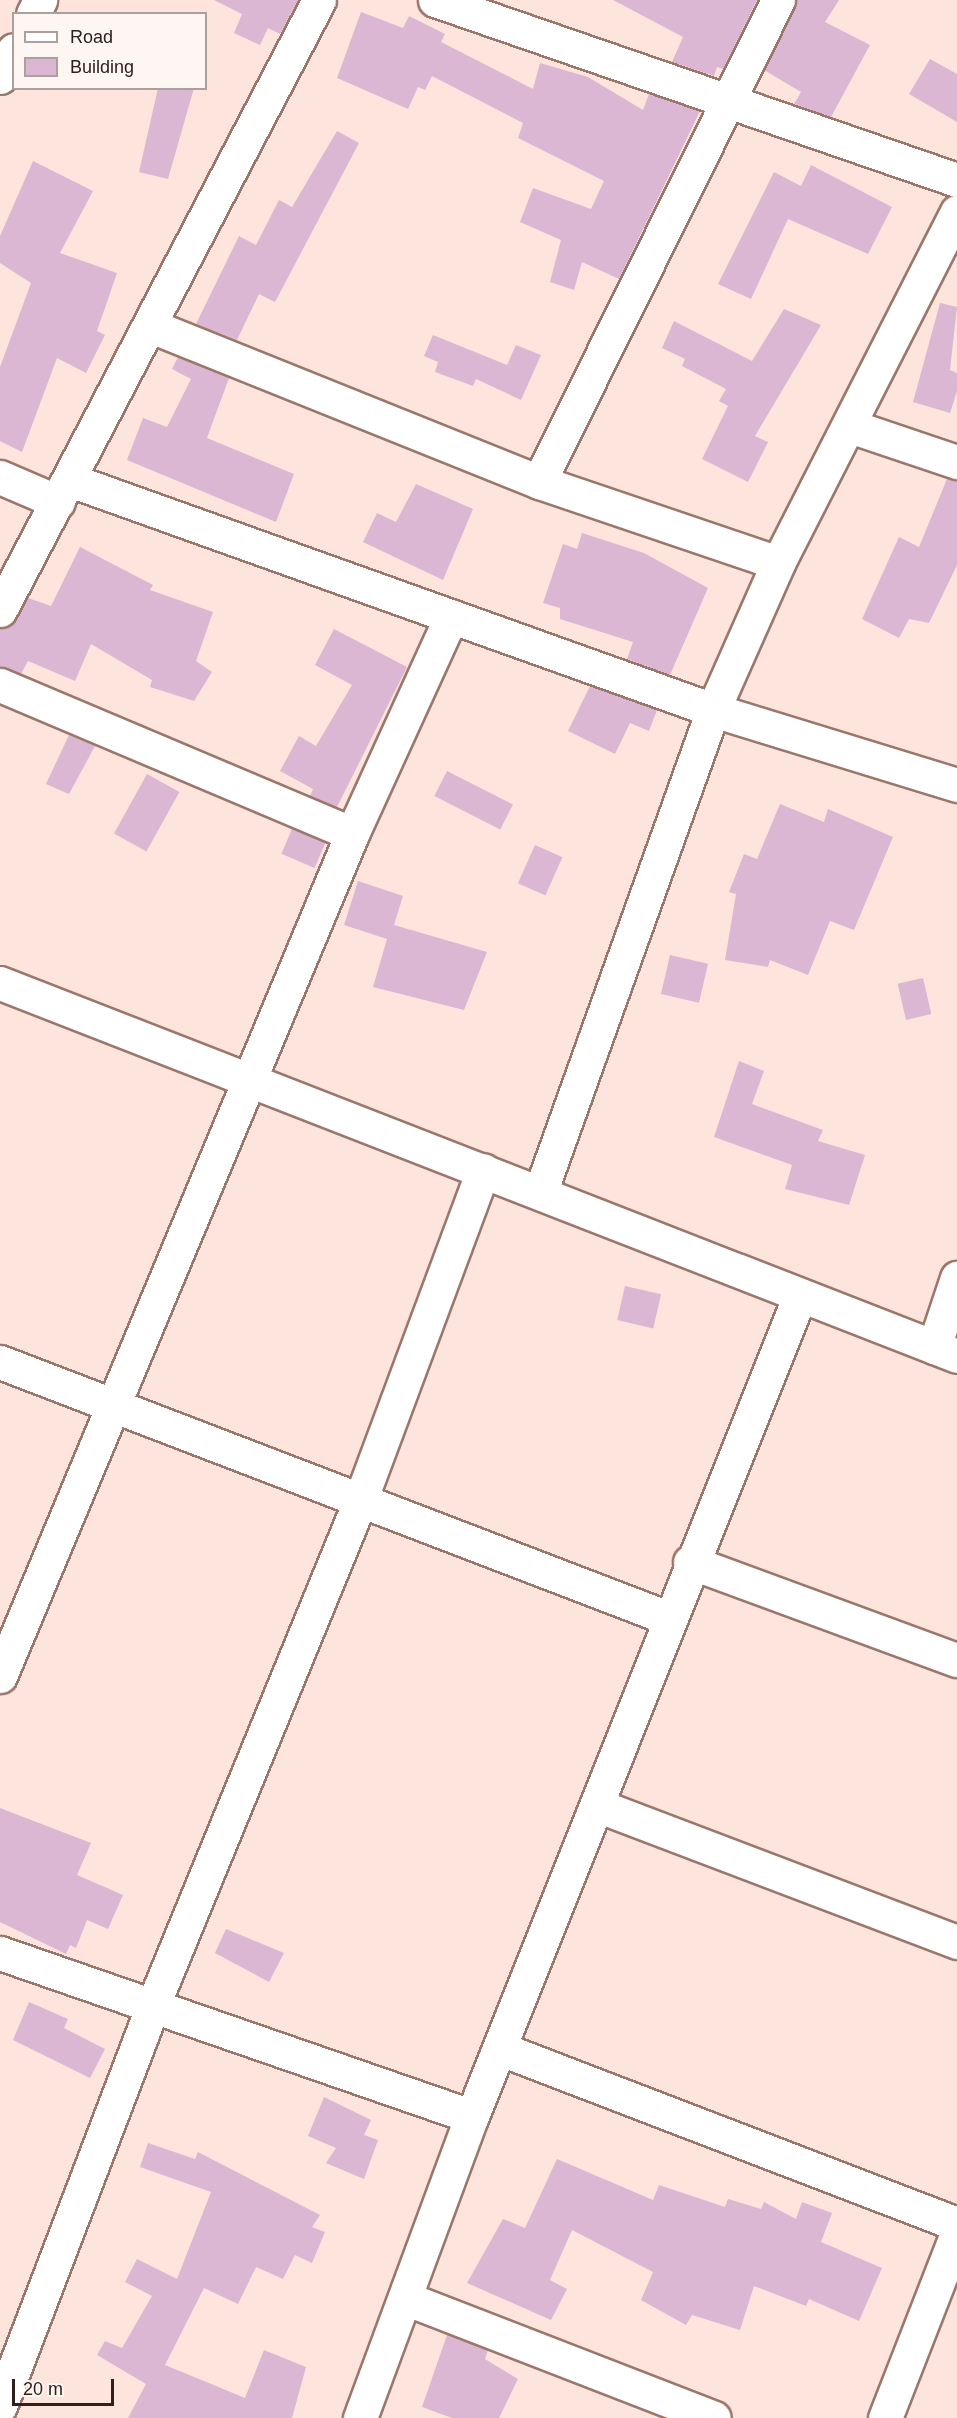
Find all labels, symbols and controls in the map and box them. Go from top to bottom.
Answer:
legend [12,12,207,90]
text: Road [70,27,113,47]
text: Building [70,57,134,77]
scale bar [15,2367,117,2405]
text: 20 m [23,2379,63,2399]

